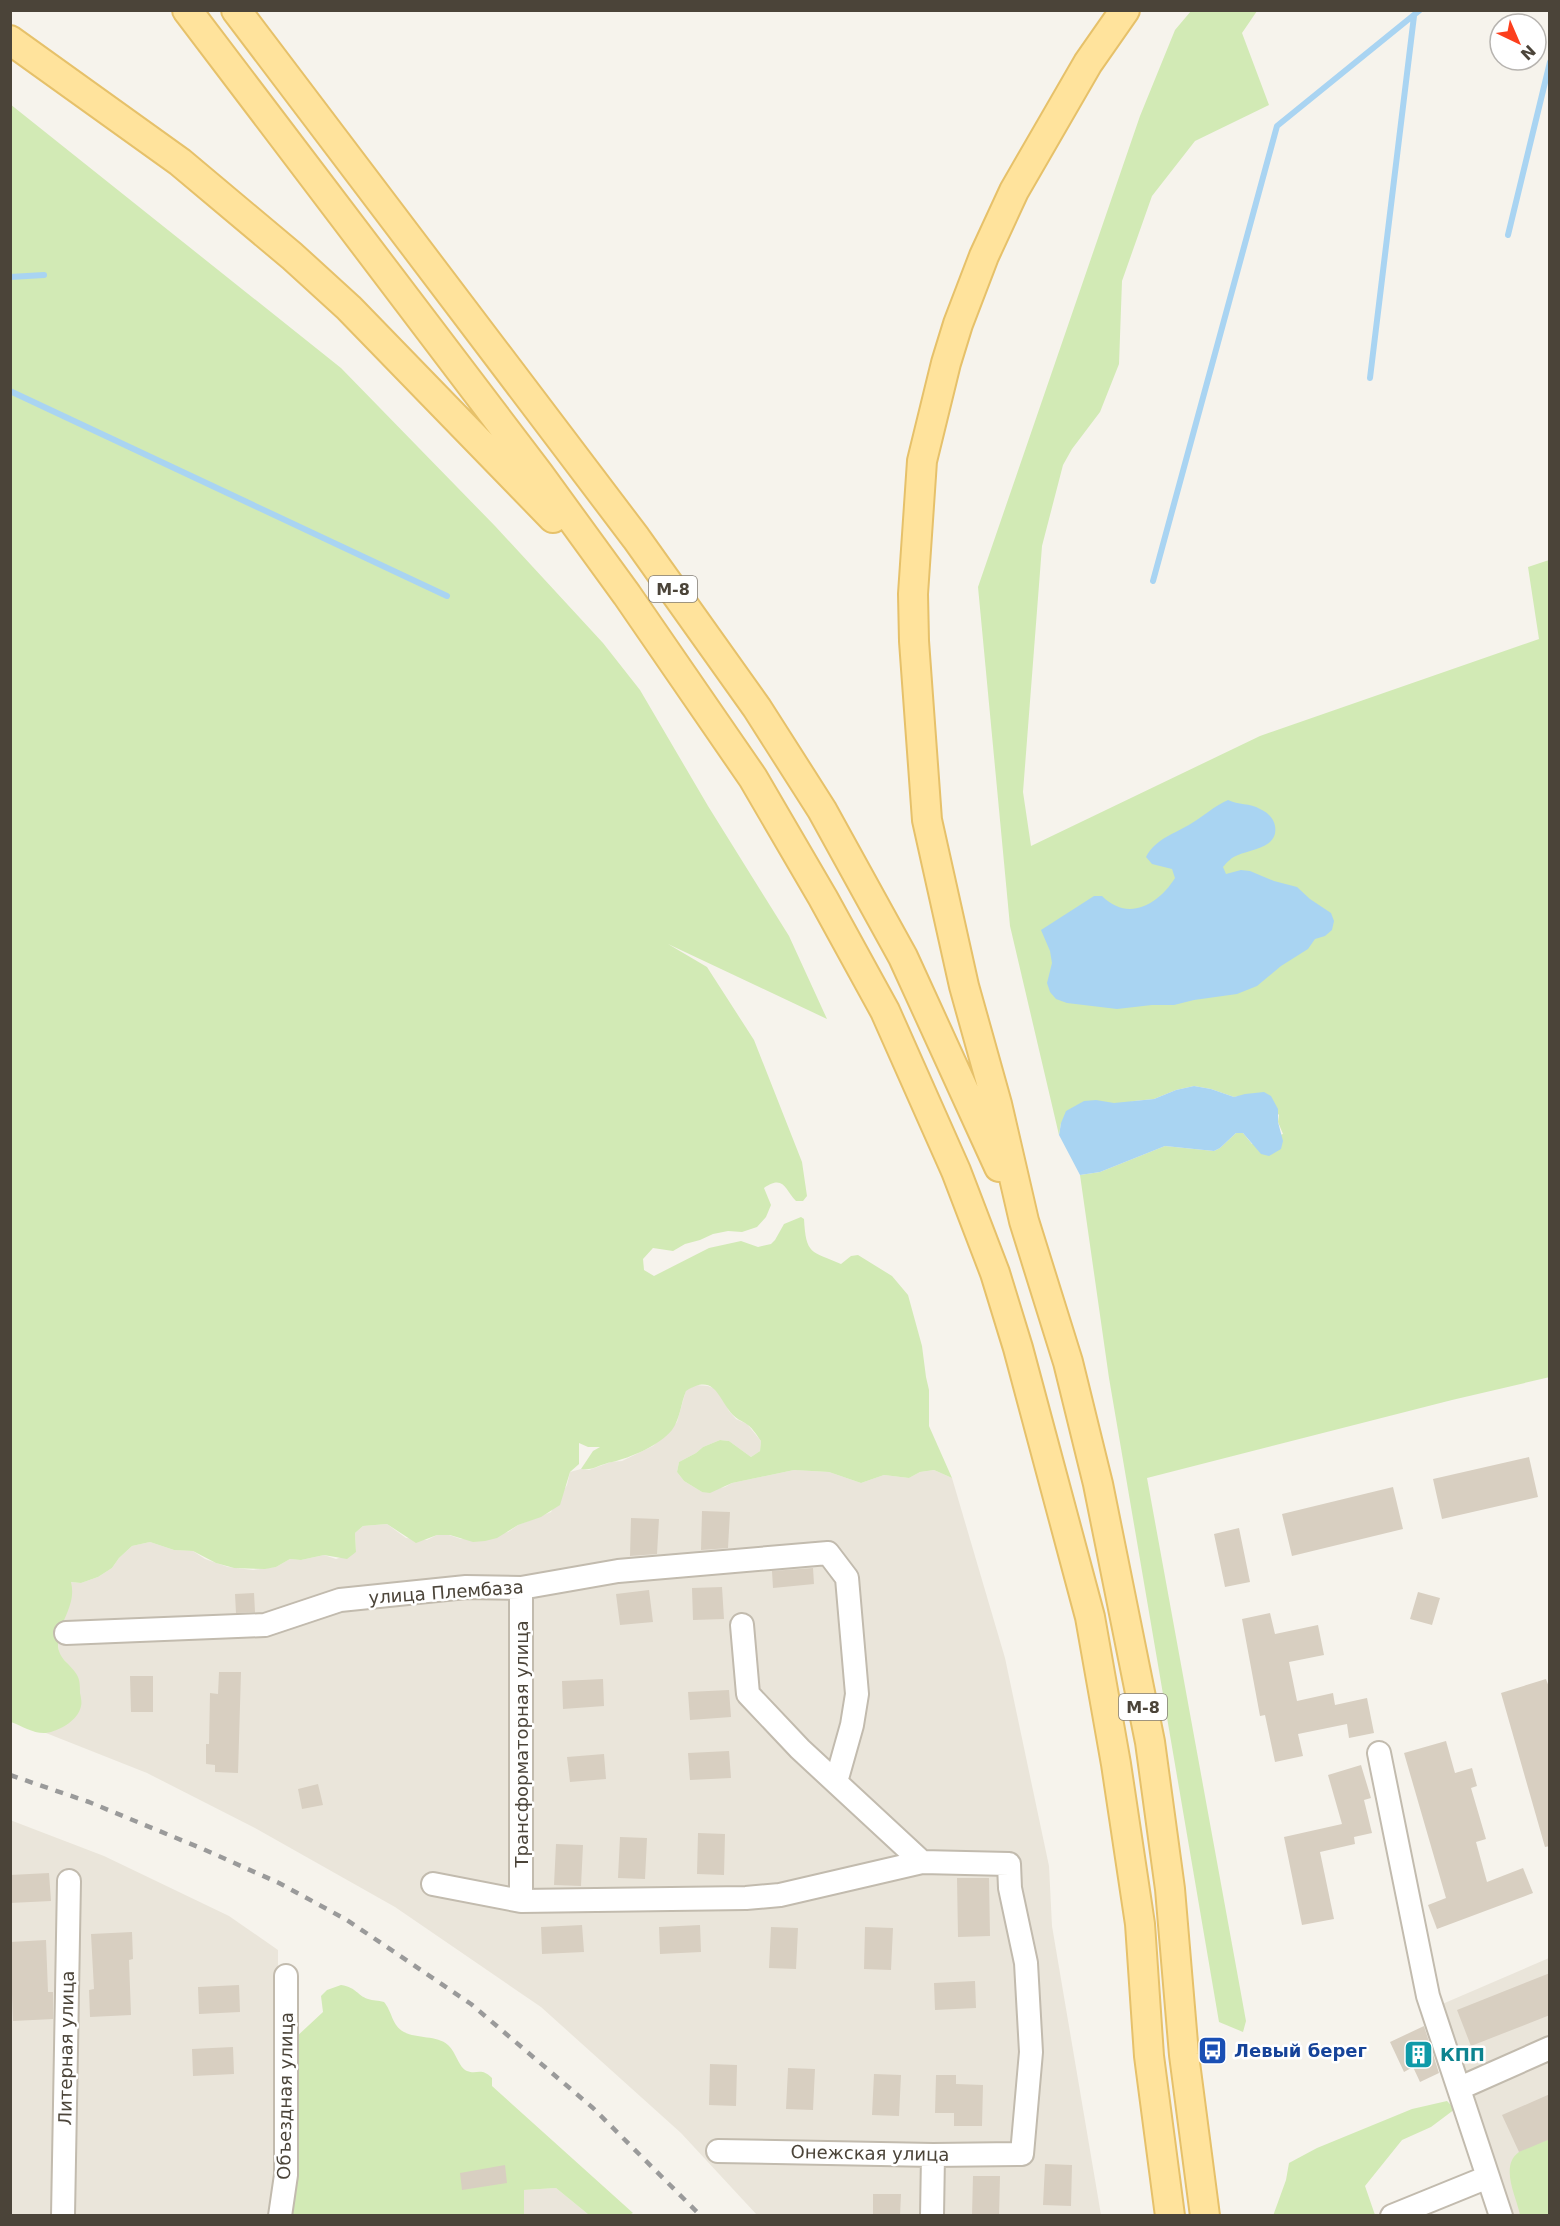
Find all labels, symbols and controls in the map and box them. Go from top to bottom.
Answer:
north arrow [1488,12,1548,72]
text: N [1517,41,1539,64]
road number: М-8 [649,576,697,602]
street label: улица Плембаза [368,1576,524,1608]
street label: Трансформаторная улица [511,1621,532,1868]
road number: М-8 [1119,1694,1167,1720]
street label: Литерная улица [54,1970,78,2126]
street label: Объездная улица [273,2012,297,2180]
bus stop icon: Левый берег [1197,2034,1229,2066]
building icon: КПП [1403,2038,1435,2070]
place label: Левый берег [1234,2040,1367,2061]
place label: КПП [1440,2044,1485,2065]
street label: Онежская улица [790,2141,950,2165]

